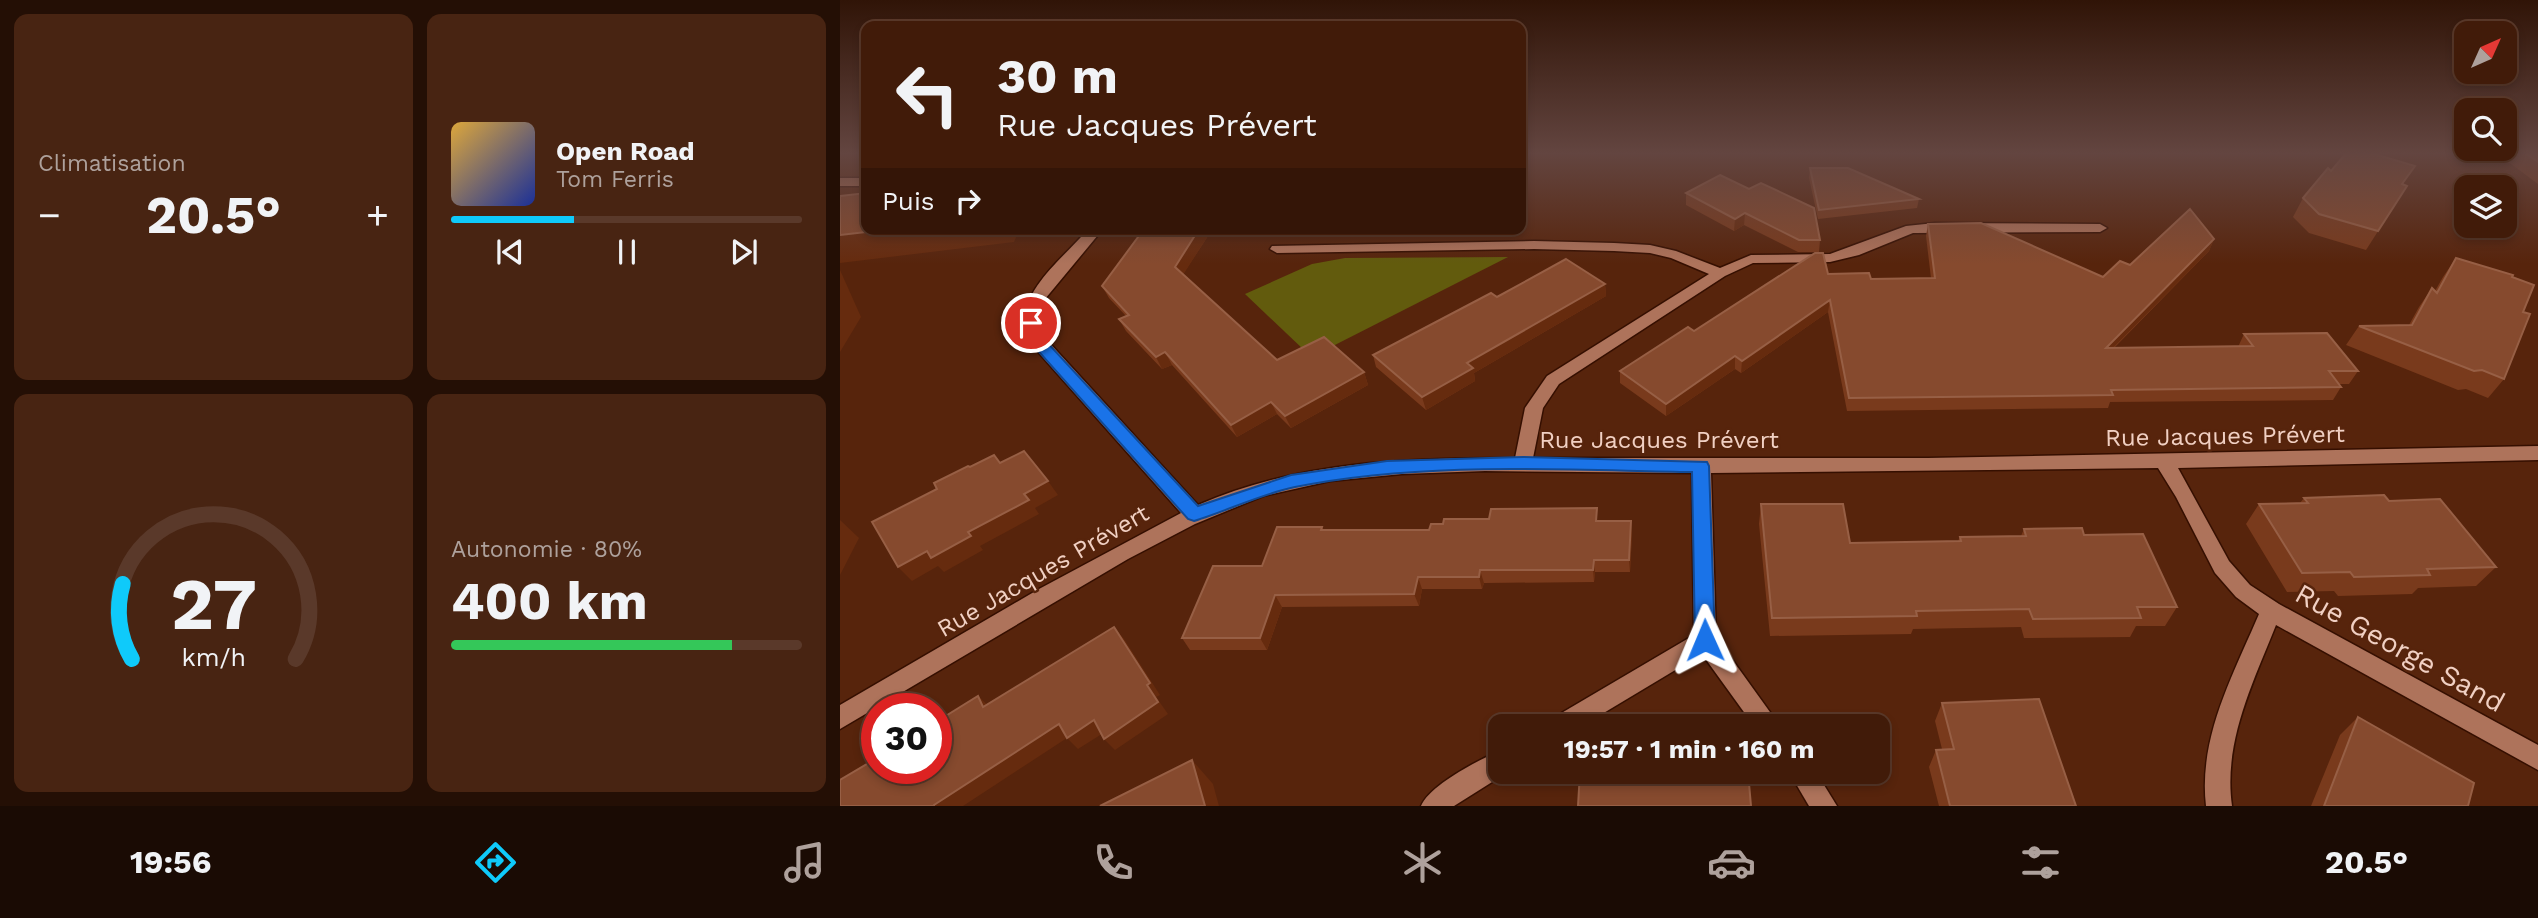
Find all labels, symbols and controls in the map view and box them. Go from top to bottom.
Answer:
north arrow [2454,21,2516,84]
map controls [2454,21,2517,238]
text: 30 m [997,47,1118,105]
icon: left [882,49,973,140]
button: search [2454,98,2517,161]
text: Rue Jacques Prévert [997,106,1317,144]
text: Open Road [556,136,694,166]
text: Climatisation [38,150,186,177]
text: Tom Ferris [556,166,674,193]
button: layers [2454,175,2517,238]
icon: right [949,182,987,220]
text: 20.5° [146,185,281,246]
text: Puis [882,186,935,216]
text: − [38,193,61,237]
text: + [366,193,389,237]
icon: previous [491,233,529,271]
icon: pause [608,233,646,271]
icon: next [725,233,763,271]
pin [1001,293,1061,353]
icon: arrive [1012,304,1050,342]
street label: Rue Jacques Prévert [2105,420,2345,452]
street label: Rue Jacques Prévert [1539,426,1779,454]
street label: Rue Jacques Prévert [932,499,1154,643]
text: Autonomie · 80% [451,536,642,563]
text: 27 [170,561,257,647]
text: 400 km [451,571,648,632]
street label: Rue George Sand [2290,577,2510,719]
position arrow [1668,603,1742,677]
text: km/h [181,643,246,672]
speed limit sign: 30 [861,693,952,784]
text: 19:57 · 1 min · 160 m [1564,734,1814,764]
icon: directions [471,838,520,887]
icon: music [780,838,829,887]
icon: phone [1089,838,1138,887]
icon: climate [1398,838,1447,887]
icon: car [1707,838,1756,887]
icon: filters [2016,838,2065,887]
text: 19:56 [130,843,212,881]
text: 20.5° [2325,843,2408,881]

